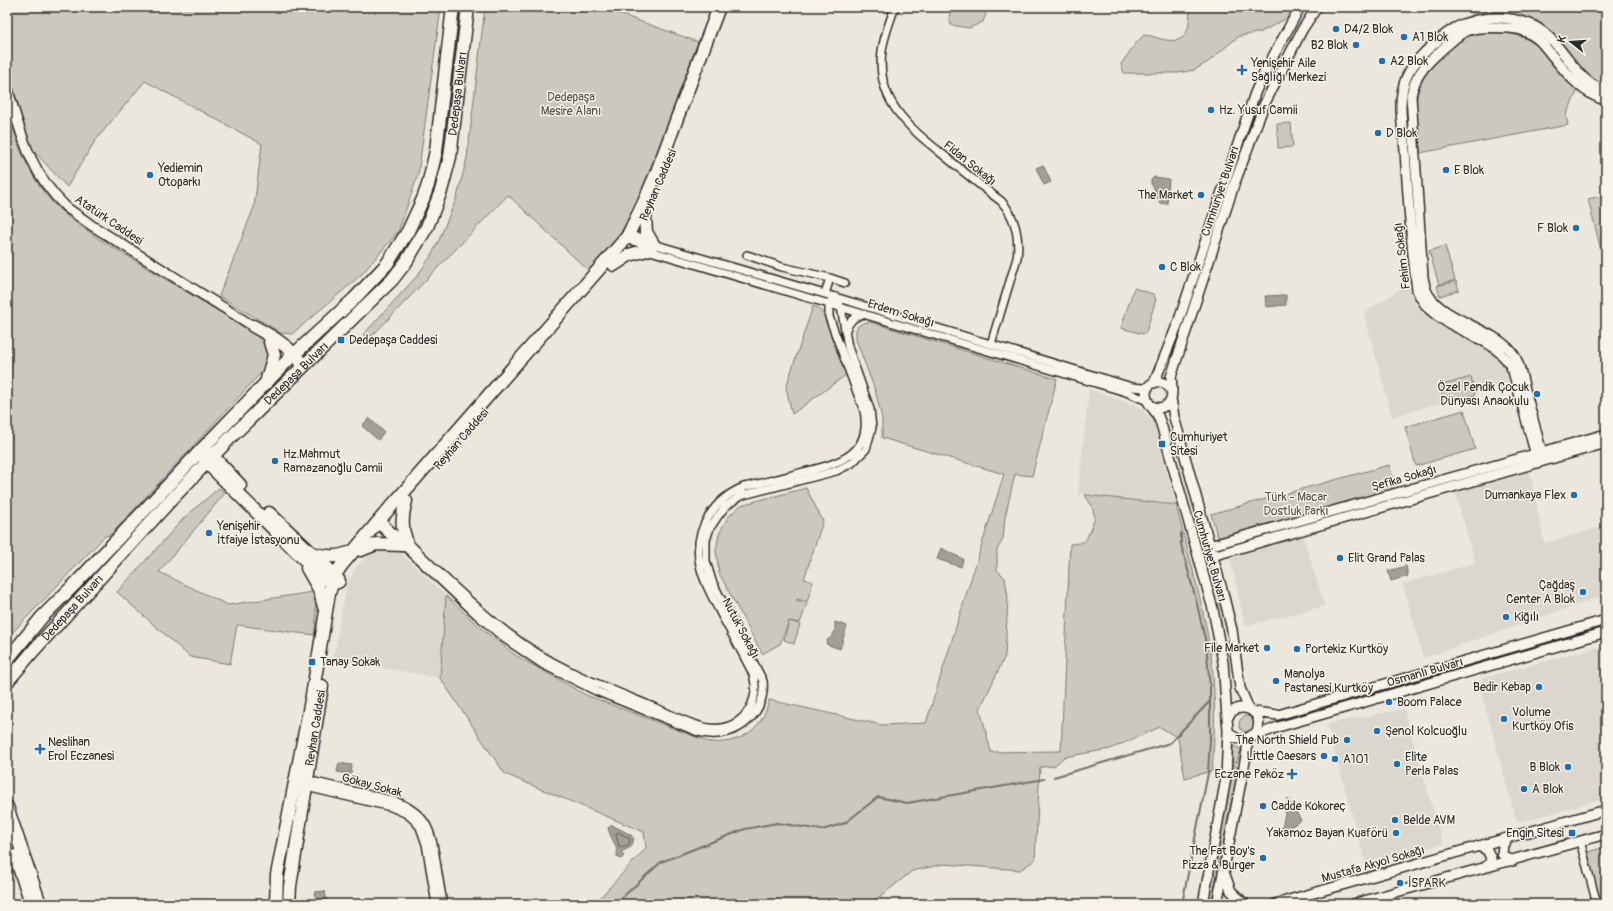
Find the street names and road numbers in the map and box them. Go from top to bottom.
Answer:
street label: Dedepaşa Bulvarı [446,51,471,137]
street label: Fidan Sokağı [940,138,999,189]
street label: Cumhuriyet Bulvarı [1198,144,1243,238]
street label: Reyhan Caddesi [637,147,680,223]
street label: Atatürk Caddesi [72,192,146,249]
street label: Fehim Sokağı [1391,222,1414,290]
street label: Erdem Sokağı [866,296,936,331]
street label: Dedepaşa Bulvarı [261,339,332,409]
street label: Reyhan Caddesi [431,406,492,473]
street label: Şefika Sokağı [1370,462,1438,495]
street label: Cumhuriyet Bulvarı [1189,509,1230,604]
street label: Dedepaşa Bulvarı [39,572,107,644]
street label: Nutuk Sokağı [718,596,763,661]
street label: Osmanlı Bulvarı [1385,654,1465,691]
street label: Reyhan Caddesi [302,689,329,767]
street label: Gökay Sokak [340,770,404,801]
street label: Mustafa Akyol Sokağı [1320,843,1426,886]

